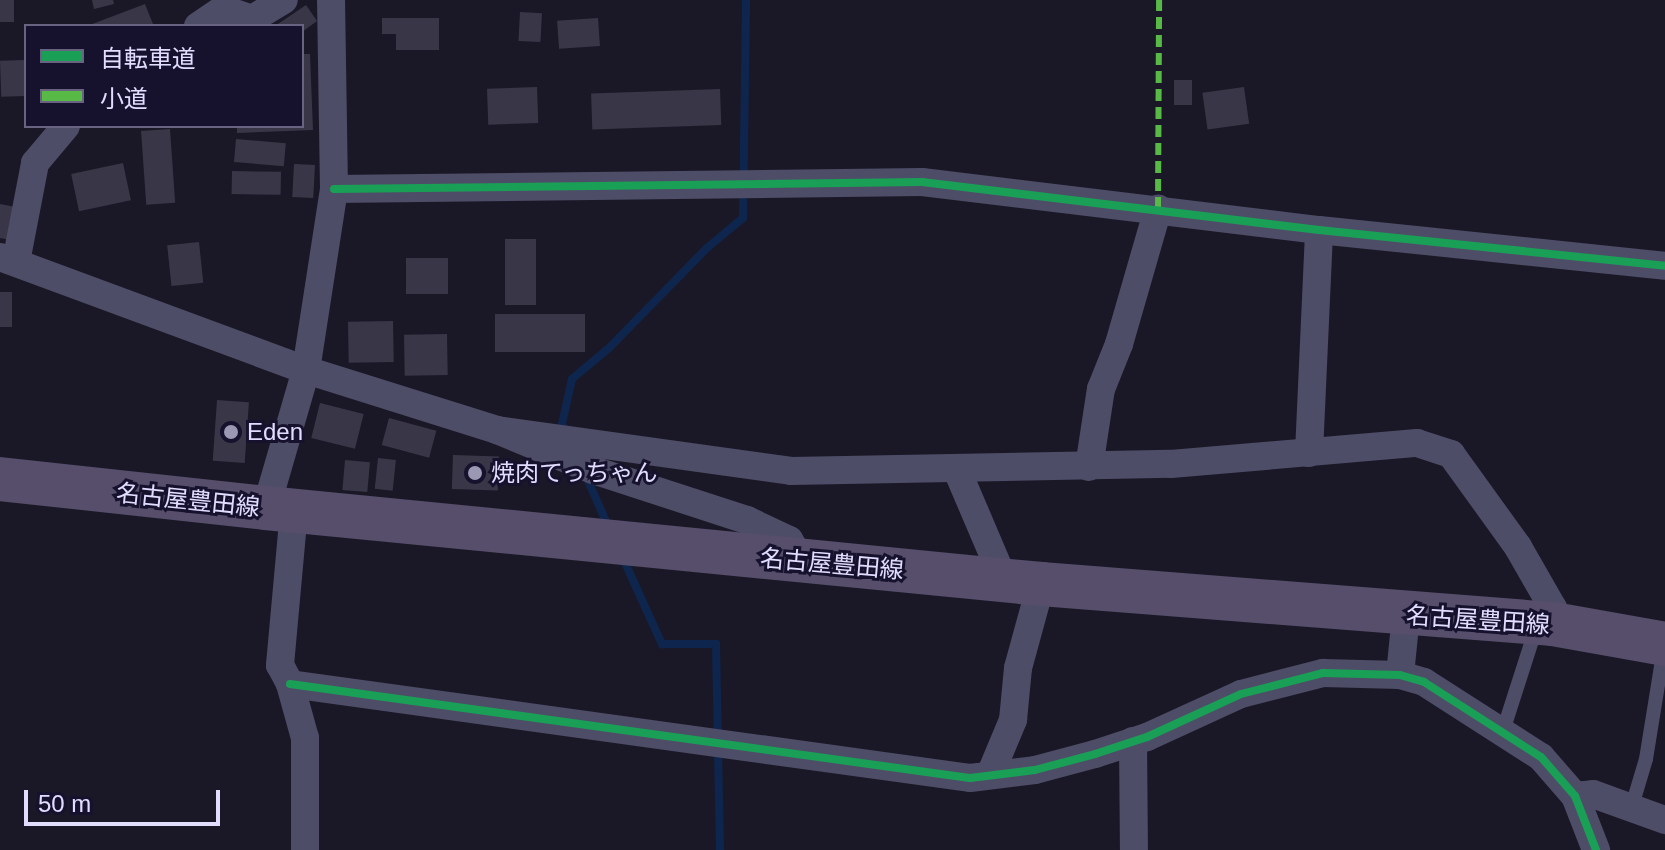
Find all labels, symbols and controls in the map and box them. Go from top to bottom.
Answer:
legend [24,24,304,128]
text: 自転車道 [100,45,196,72]
text: 小道 [100,85,148,112]
place label: Eden [247,418,303,446]
marker: Eden [222,423,240,441]
place label: 焼肉てっちゃん [491,459,659,487]
marker: 焼肉てっちゃん [466,464,484,482]
street label: 名古屋豊田線 [115,478,261,522]
street label: 名古屋豊田線 [759,543,905,585]
street label: 名古屋豊田線 [1405,601,1551,639]
scale bar [28,774,224,824]
text: 50 m [38,790,91,817]

